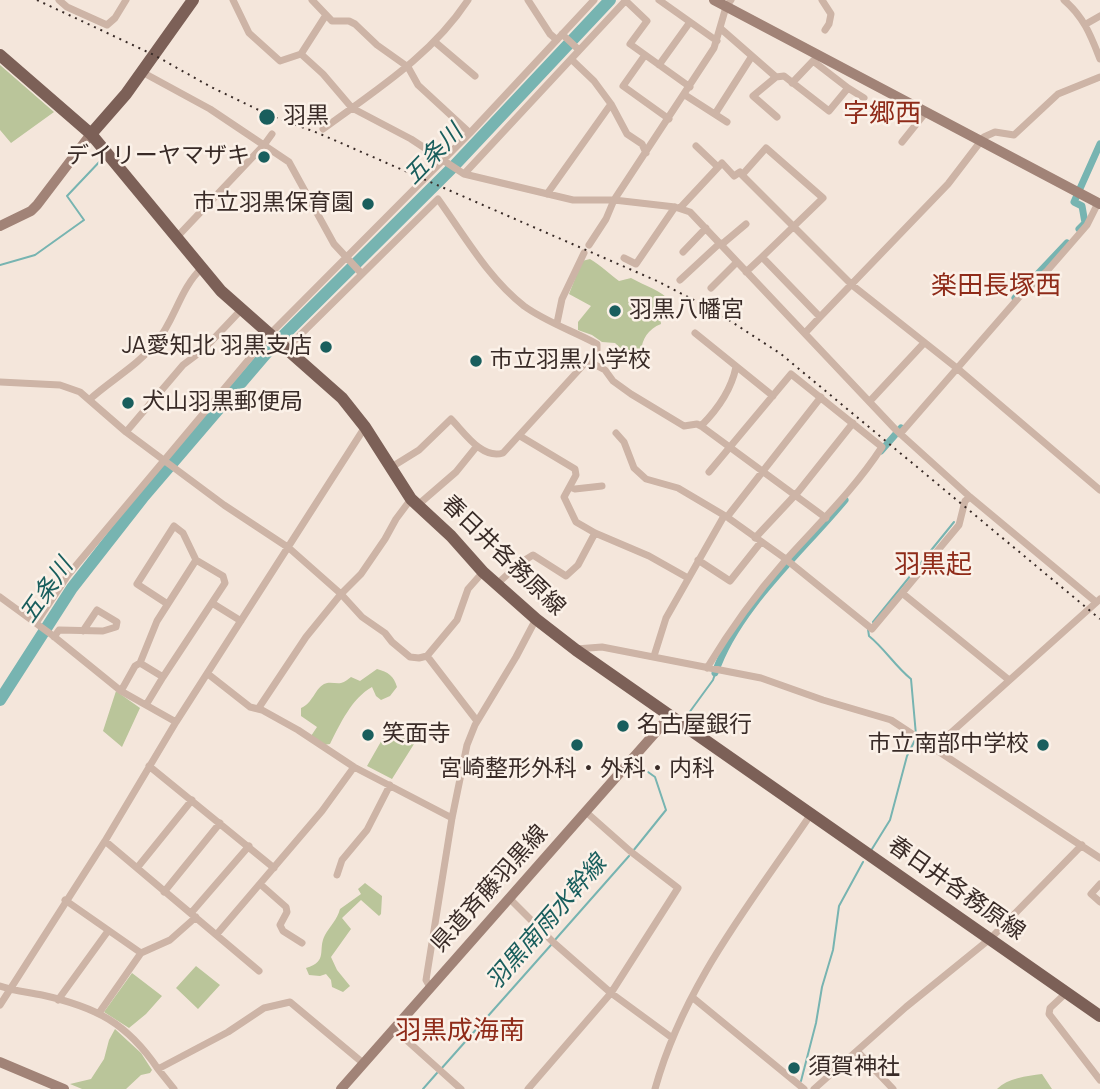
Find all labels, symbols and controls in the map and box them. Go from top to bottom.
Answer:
district label: 字郷西 [843,99,921,131]
place label: 羽黒 [283,103,329,131]
marker: 羽黒 [257,107,277,127]
water label: 五条川 [399,119,469,191]
place label: デイリーヤマザキ [66,143,250,171]
marker: デイリーヤマザキ [256,149,272,165]
place label: 市立羽黒保育園 [193,190,354,218]
marker: 市立羽黒保育園 [360,196,376,212]
district label: 楽田長塚西 [931,271,1061,303]
place label: 羽黒八幡宮 [629,297,744,325]
marker: 羽黒八幡宮 [607,303,623,319]
place label: JA愛知北 羽黒支店 [122,333,312,361]
marker: JA愛知北 羽黒支店 [318,339,334,355]
place label: 市立羽黒小学校 [490,347,651,375]
marker: 市立羽黒小学校 [468,353,484,369]
place label: 犬山羽黒郵便局 [142,389,303,417]
marker: 犬山羽黒郵便局 [120,395,136,411]
street label: 春日井各務原線 [436,490,570,622]
district label: 羽黒起 [894,550,972,582]
water label: 五条川 [15,553,79,629]
place label: 名古屋銀行 [637,712,752,740]
marker: 名古屋銀行 [615,718,631,734]
place label: 笑面寺 [382,721,451,749]
marker: 笑面寺 [360,727,376,743]
place label: 市立南部中学校 [868,731,1029,759]
marker: 宮崎整形外科・外科・内科 [569,737,585,753]
marker: 市立南部中学校 [1035,737,1051,753]
place label: 宮崎整形外科・外科・内科 [439,756,715,784]
street label: 県道斉藤羽黒線 [426,820,554,958]
street label: 春日井各務原線 [882,832,1030,946]
water label: 羽黒南雨水幹線 [481,850,613,996]
district label: 羽黒成海南 [395,1016,525,1048]
place label: 須賀神社 [808,1054,900,1082]
marker: 須賀神社 [786,1060,802,1076]

